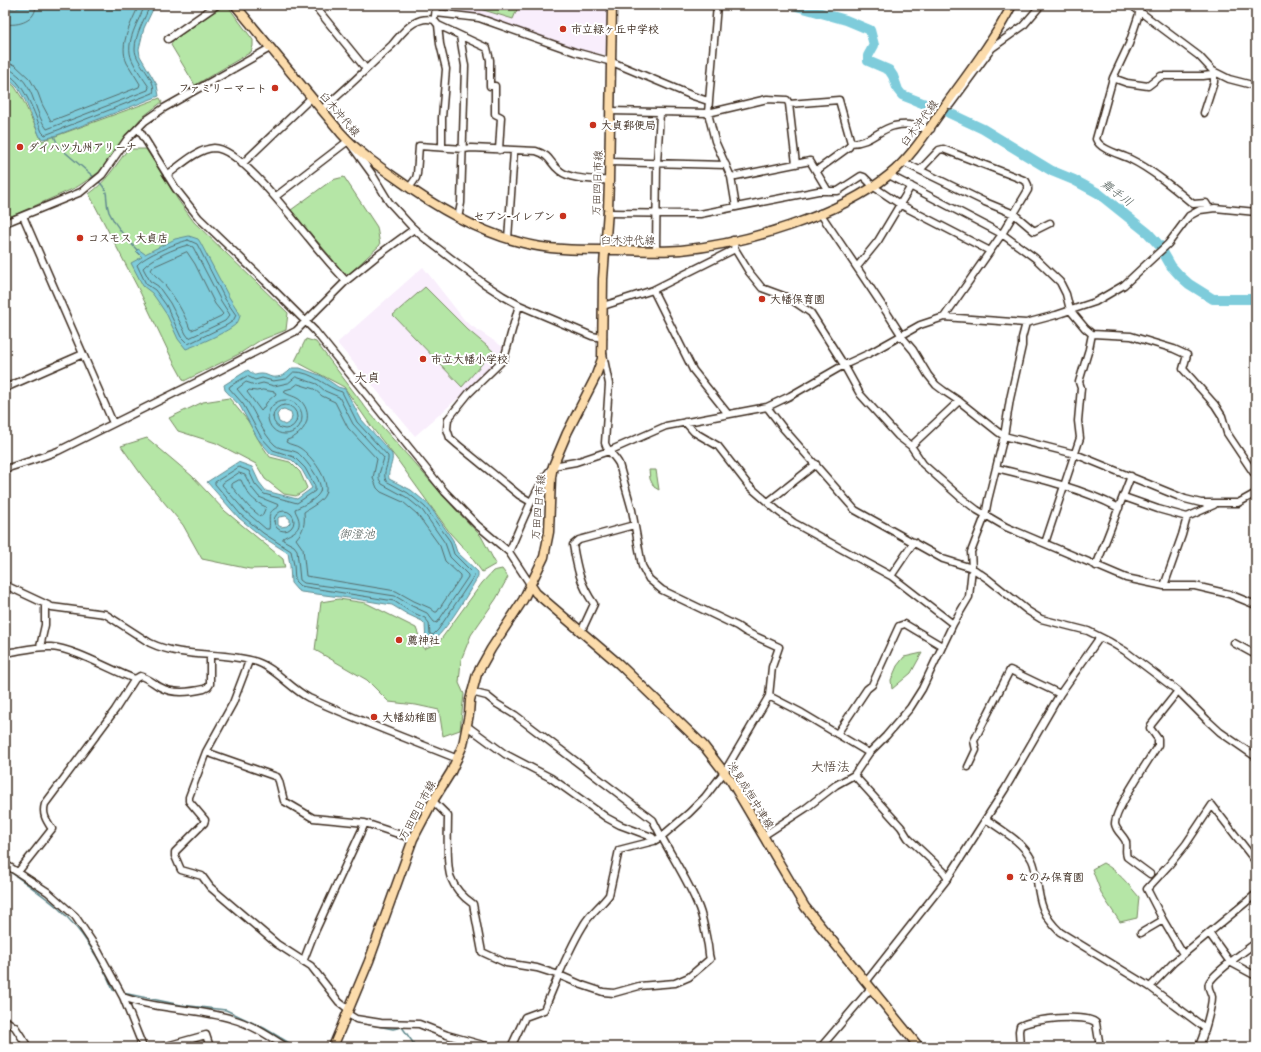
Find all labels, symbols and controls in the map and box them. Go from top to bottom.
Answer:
place label: 市立緑ヶ丘中学校 [571,23,659,36]
marker: 市立緑ヶ丘中学校 [558,24,568,34]
place label: ファミリーマート [179,82,267,95]
marker: ファミリーマート [270,83,280,93]
street label: 臼木沖代線 [317,89,363,139]
street label: 臼木沖代線 [898,97,941,149]
place label: 大貞郵便局 [601,119,656,132]
marker: 大貞郵便局 [588,120,598,130]
place label: ダイハツ九州アリーナ [28,141,137,154]
marker: ダイハツ九州アリーナ [15,142,25,152]
street label: 万田四日市線 [590,150,605,216]
water label: 舞手川 [1098,177,1136,209]
place label: セブン-イレブン [474,210,555,223]
marker: セブン-イレブン [558,211,568,221]
place label: コスモス 大貞店 [88,232,168,245]
marker: コスモス 大貞店 [75,233,85,243]
street label: 臼木沖代線 [601,234,656,247]
place label: 大幡保育園 [770,293,825,306]
marker: 大幡保育園 [757,294,767,304]
place label: 市立大幡小学校 [431,353,508,366]
marker: 市立大幡小学校 [418,354,428,364]
district label: 大貞 [354,370,380,385]
street label: 万田四日市線 [529,474,548,540]
water label: 御澄池 [339,527,376,541]
place label: 薦神社 [407,634,440,647]
marker: 薦神社 [394,635,404,645]
place label: 大幡幼稚園 [382,711,437,724]
marker: 大幡幼稚園 [369,712,379,722]
street label: 渋見成恒中津線 [725,759,776,831]
district label: 大悟法 [810,759,850,774]
street label: 万田四日市線 [396,778,439,842]
place label: なのみ保育園 [1018,871,1084,884]
marker: なのみ保育園 [1005,872,1015,882]

